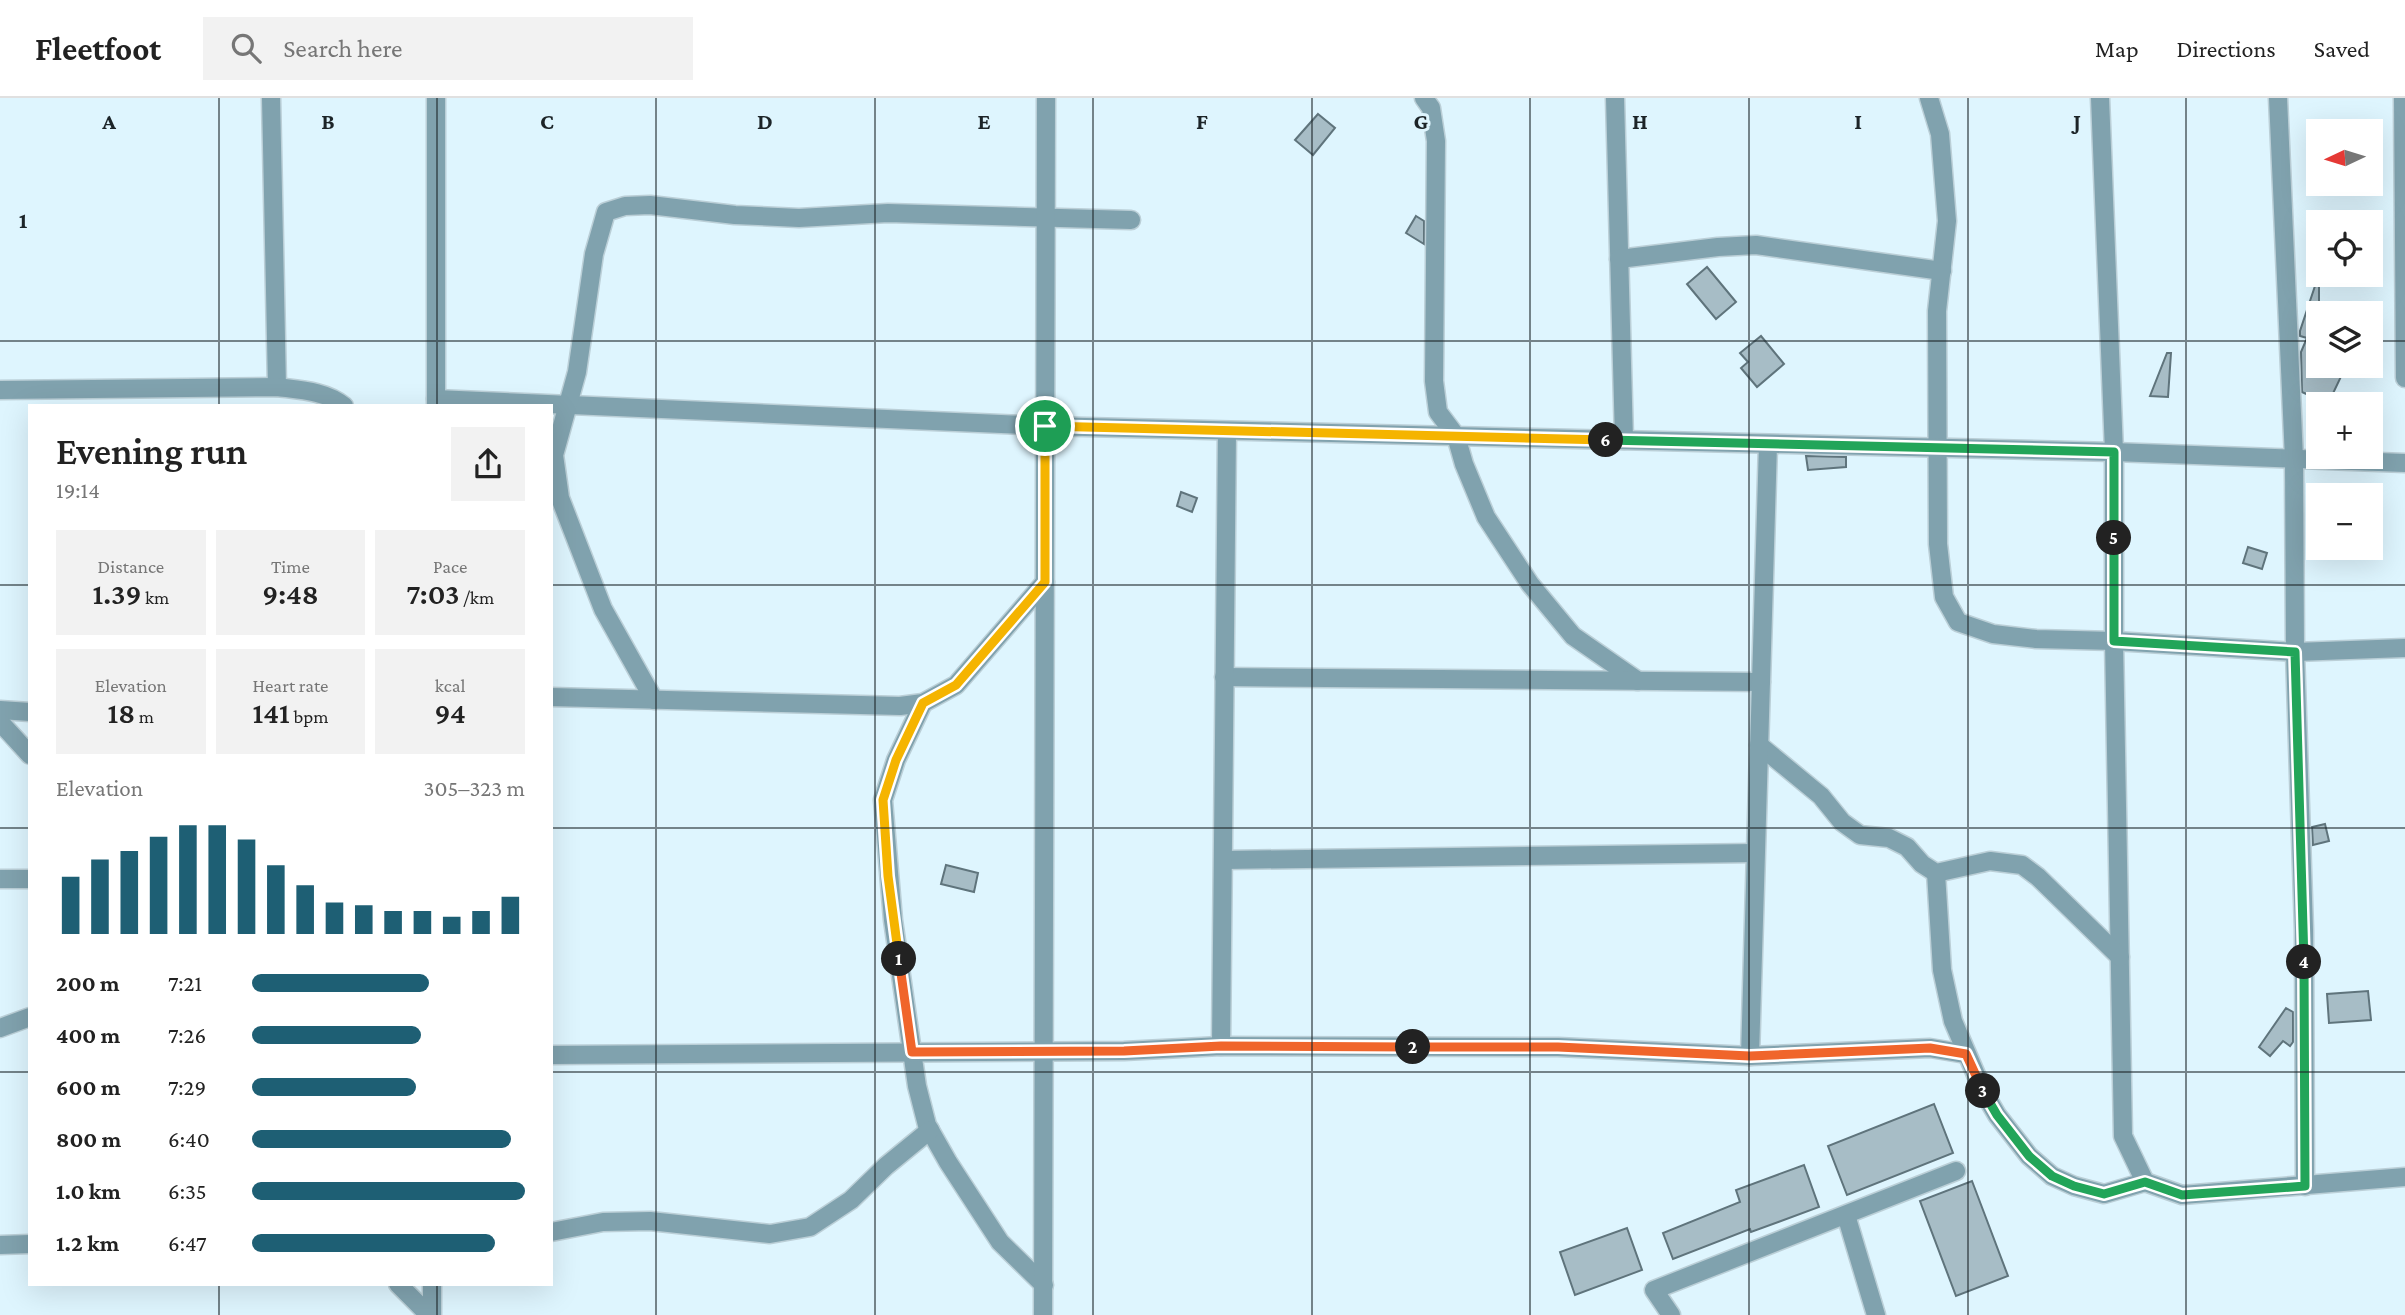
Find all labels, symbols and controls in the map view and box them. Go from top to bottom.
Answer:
search box [203,17,693,80]
icon: search [227,29,265,67]
text: Fleetfoot [35,30,161,67]
text: Search here [283,34,403,63]
text: Map [2095,35,2139,62]
text: Directions [2177,35,2276,62]
text: Saved [2314,35,2370,62]
text: A [101,108,116,134]
text: B [321,108,335,134]
text: C [540,108,554,134]
text: D [757,108,773,134]
text: E [977,108,991,134]
text: F [1196,108,1208,134]
text: G [1414,108,1429,134]
text: H [1632,108,1648,134]
text: I [1854,108,1862,134]
text: J [2071,108,2081,134]
north arrow [2306,119,2384,196]
map controls [2306,119,2383,560]
text: 1 [19,207,28,233]
button: locate [2306,210,2383,287]
button: layers [2306,301,2383,378]
button: + [2306,392,2383,469]
pin [1015,396,1075,456]
icon: arrive [1026,407,1064,445]
pin: 6 [1588,422,1624,458]
button: share [451,427,525,501]
text: 6 [1600,429,1611,450]
text: Evening run [56,430,247,472]
text: 19:14 [56,477,100,503]
button: − [2306,483,2383,560]
pin: 5 [2096,520,2132,556]
text: 5 [2109,527,2118,548]
text: Distance [98,556,164,577]
text: Time [271,556,310,577]
text: Pace [433,556,467,577]
text: 1.39 [92,577,141,610]
text: 9:48 [262,577,319,610]
text: 7:03 [406,577,459,610]
text: km [141,587,169,608]
text: /km [459,587,494,608]
text: Elevation [95,675,167,696]
text: Heart rate [253,675,328,696]
text: kcal [435,675,465,696]
text: 18 [108,696,135,729]
text: 141 [253,696,290,729]
text: 94 [435,696,466,729]
text: m [135,706,154,727]
text: bpm [290,706,328,727]
text: Elevation [56,775,143,801]
text: 305–323 m [424,775,525,801]
pin: 1 [881,942,916,976]
pin: 4 [2286,944,2322,980]
text: 1 [895,948,902,969]
text: 4 [2298,951,2309,972]
text: 200 m [56,970,120,996]
text: 7:21 [168,970,202,996]
text: 400 m [56,1022,120,1048]
text: 7:26 [168,1022,206,1048]
pin: 2 [1396,1030,1430,1065]
text: 2 [1408,1036,1417,1057]
text: 600 m [56,1074,120,1100]
text: 7:29 [168,1074,206,1100]
pin: 3 [1966,1074,2000,1108]
text: 3 [1978,1080,1987,1101]
text: 800 m [56,1126,121,1152]
text: 6:40 [168,1126,210,1152]
text: 1.0 km [56,1178,121,1204]
text: 6:35 [168,1178,207,1204]
text: 1.2 km [56,1230,119,1256]
text: 6:47 [168,1230,207,1256]

